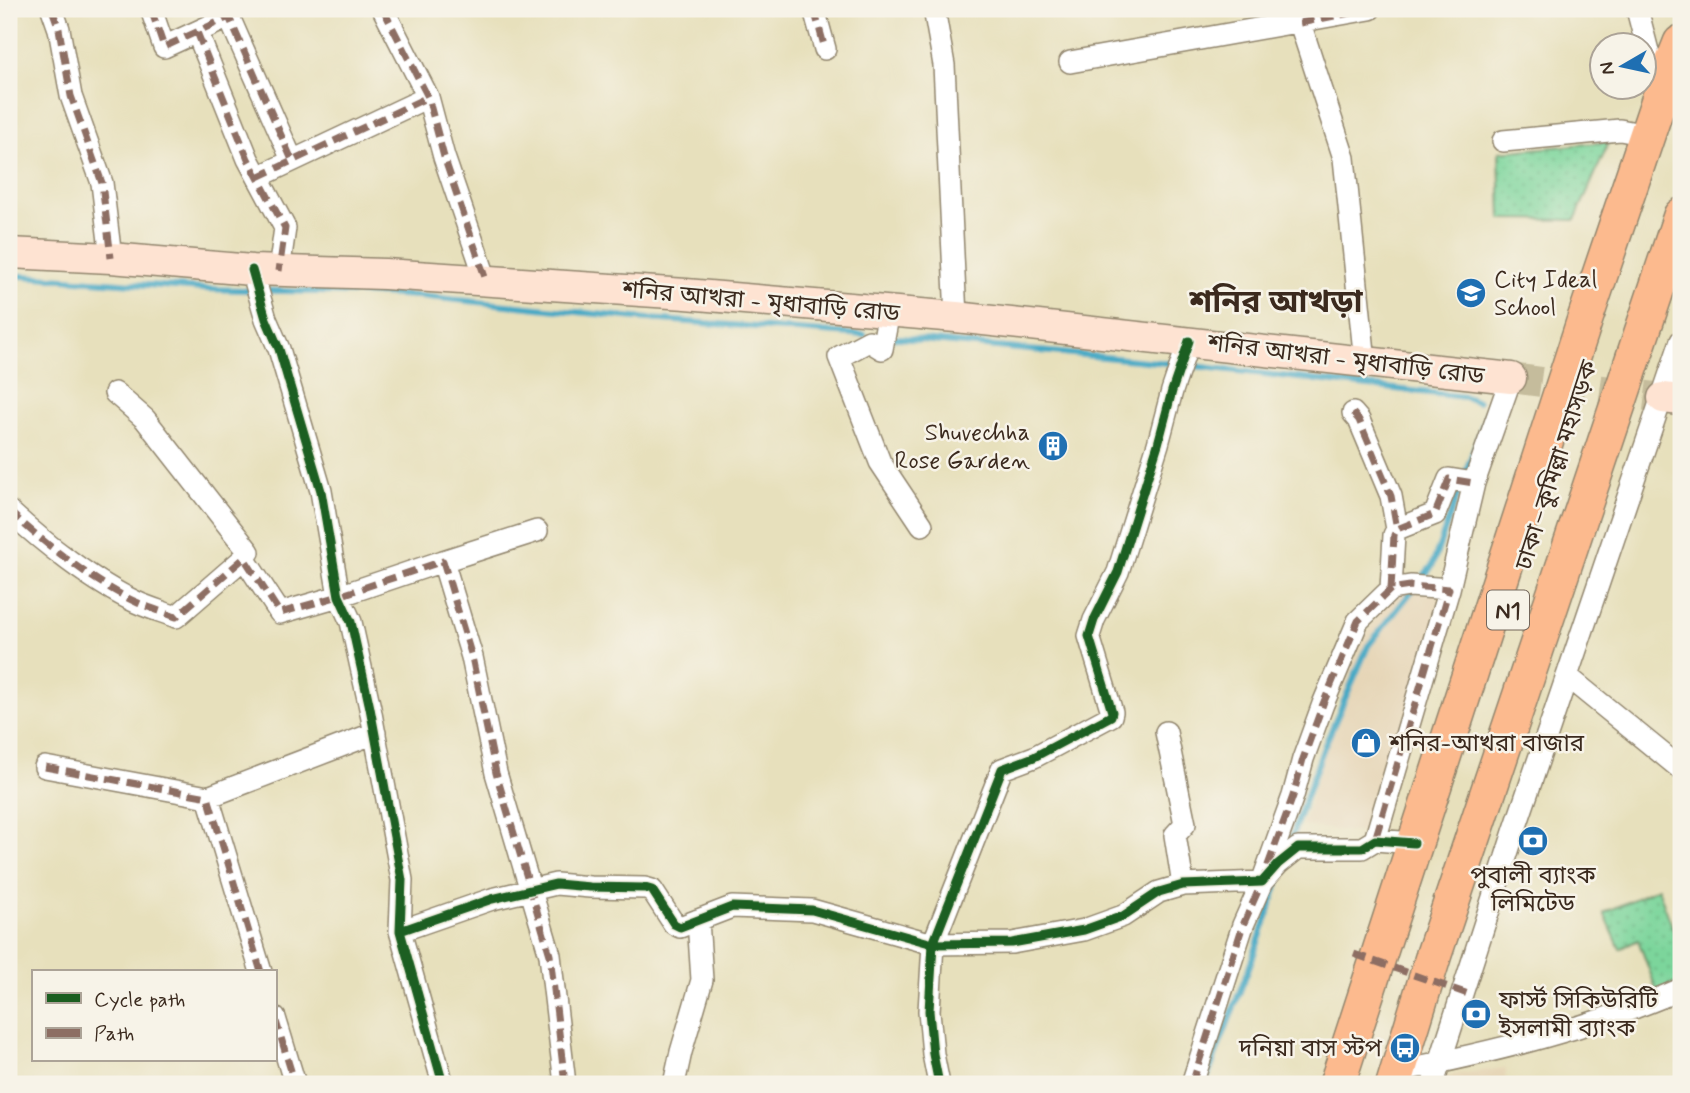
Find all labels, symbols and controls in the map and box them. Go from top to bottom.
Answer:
north arrow [1588,32,1658,102]
text: N [1594,60,1621,77]
place label: City Ideal School [1494,265,1598,324]
street label: শনির আখরা - মৃধাবাড়ি রোড [620,275,902,330]
school or university icon: City Ideal School [1454,276,1488,310]
district label: শনির আখড়া [1189,282,1363,324]
street label: শনির আখরা - মৃধাবাড়ি রোড [1205,328,1487,393]
street label: ঢাকা–কুমিল্লা মহাসড়ক [1509,356,1606,575]
place label: Shuvechha Rose Garden [894,418,1030,477]
building icon: Shuvechha Rose Garden [1036,429,1070,463]
road number: N1 [1487,590,1529,630]
shop icon: শনির-আখরা বাজার [1349,726,1383,760]
place label: শনির-আখরা বাজার [1388,729,1585,760]
bank icon: পুবালী ব্যাংক লিমিটেড [1516,824,1550,858]
place label: পুবালী ব্যাংক লিমিটেড [1470,861,1596,920]
legend [32,970,276,1062]
text: Cycle path [94,986,185,1014]
place label: ফার্স্ট সিকিউরিটি ইসলামী ব্যাংক [1498,986,1659,1045]
bank icon: ফার্স্ট সিকিউরিটি ইসলামী ব্যাংক [1459,997,1493,1031]
text: Path [94,1020,134,1048]
bus stop icon: দনিয়া বাস স্টপ [1388,1031,1422,1065]
place label: দনিয়া বাস স্টপ [1238,1034,1383,1065]

